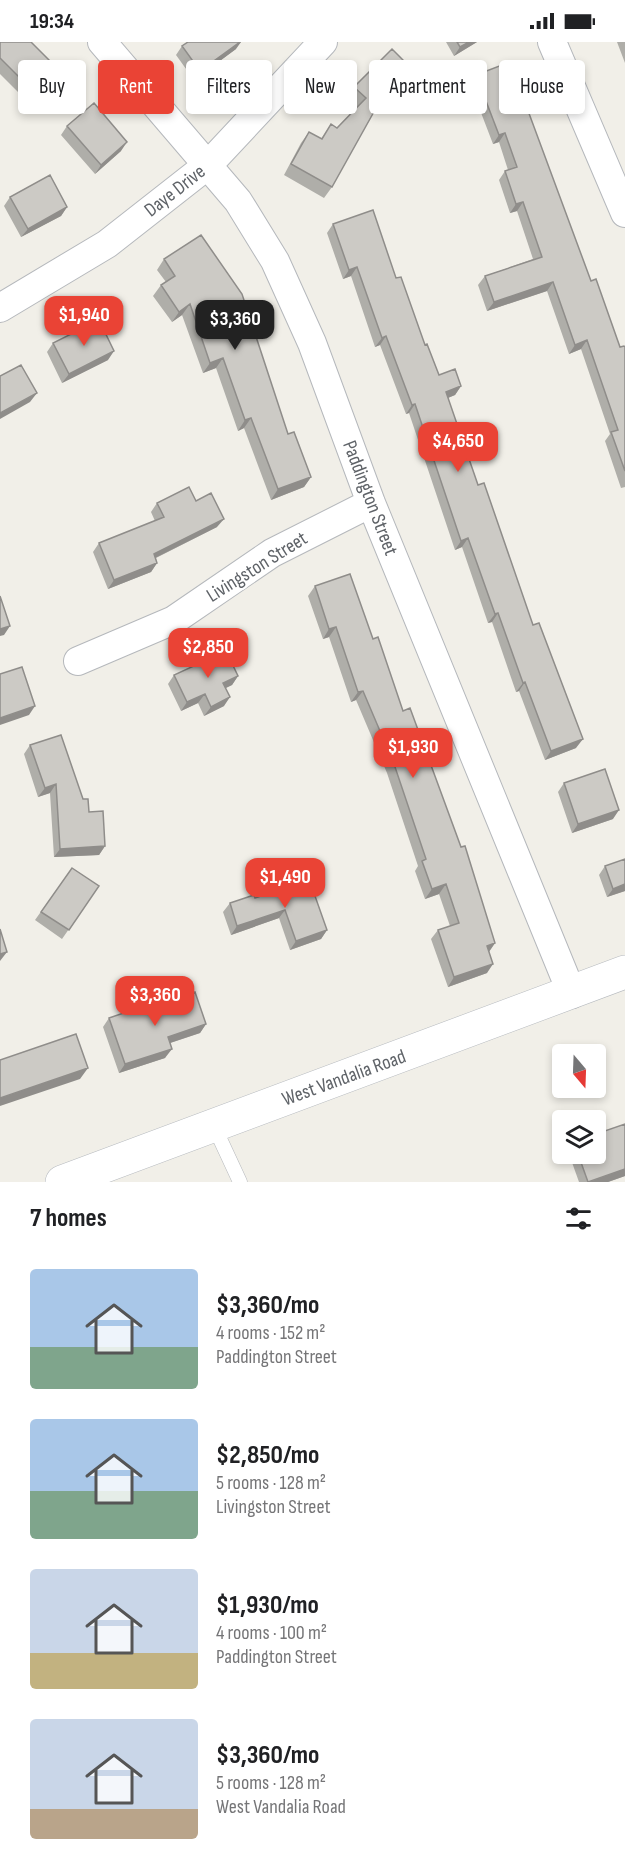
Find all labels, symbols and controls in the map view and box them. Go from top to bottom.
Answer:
text: 19:34 [30,8,74,35]
chip: Buy [18,60,86,114]
chip: Rent [98,60,174,114]
chip: Filters [186,60,272,114]
chip: New [284,60,357,114]
chip: Apartment [369,60,487,114]
chip: House [499,60,585,114]
street label: Daye Drive [140,160,210,222]
pin: $1,940 [35,296,133,347]
pin: $3,360 [186,300,284,351]
text: $1,940 [58,303,110,327]
text: $3,360 [209,307,261,331]
pin: $4,650 [409,422,507,473]
text: $4,650 [432,429,484,453]
street label: Paddington Street [337,437,403,559]
street label: Livingston Street [202,526,312,608]
pin: $2,850 [159,628,257,679]
text: $2,850 [182,635,234,659]
pin: $1,930 [364,728,462,779]
text: $1,930 [387,735,439,759]
pin: $1,490 [236,858,334,909]
text: $1,490 [259,865,311,889]
pin: $3,360 [106,976,204,1027]
text: $3,360 [129,983,181,1007]
north arrow [552,1044,606,1098]
map controls [552,1044,606,1164]
street label: West Vandalia Road [279,1045,409,1111]
button: layers [552,1110,606,1164]
icon: filters [562,1202,595,1235]
text: 7 homes [30,1203,107,1234]
text: $3,360/mo [216,1290,319,1321]
icon: home [78,1293,150,1365]
text: 4 rooms · 152 m² [216,1321,325,1345]
text: Paddington Street [216,1345,337,1369]
text: $2,850/mo [216,1440,319,1471]
icon: home [78,1443,150,1515]
text: 5 rooms · 128 m² [216,1471,326,1495]
text: Livingston Street [216,1495,330,1519]
text: $1,930/mo [216,1590,319,1621]
icon: home [78,1593,150,1665]
text: 4 rooms · 100 m² [216,1621,327,1645]
text: Paddington Street [216,1645,337,1669]
text: $3,360/mo [216,1740,319,1771]
icon: home [78,1743,150,1815]
text: 5 rooms · 128 m² [216,1771,326,1795]
text: West Vandalia Road [216,1795,346,1819]

